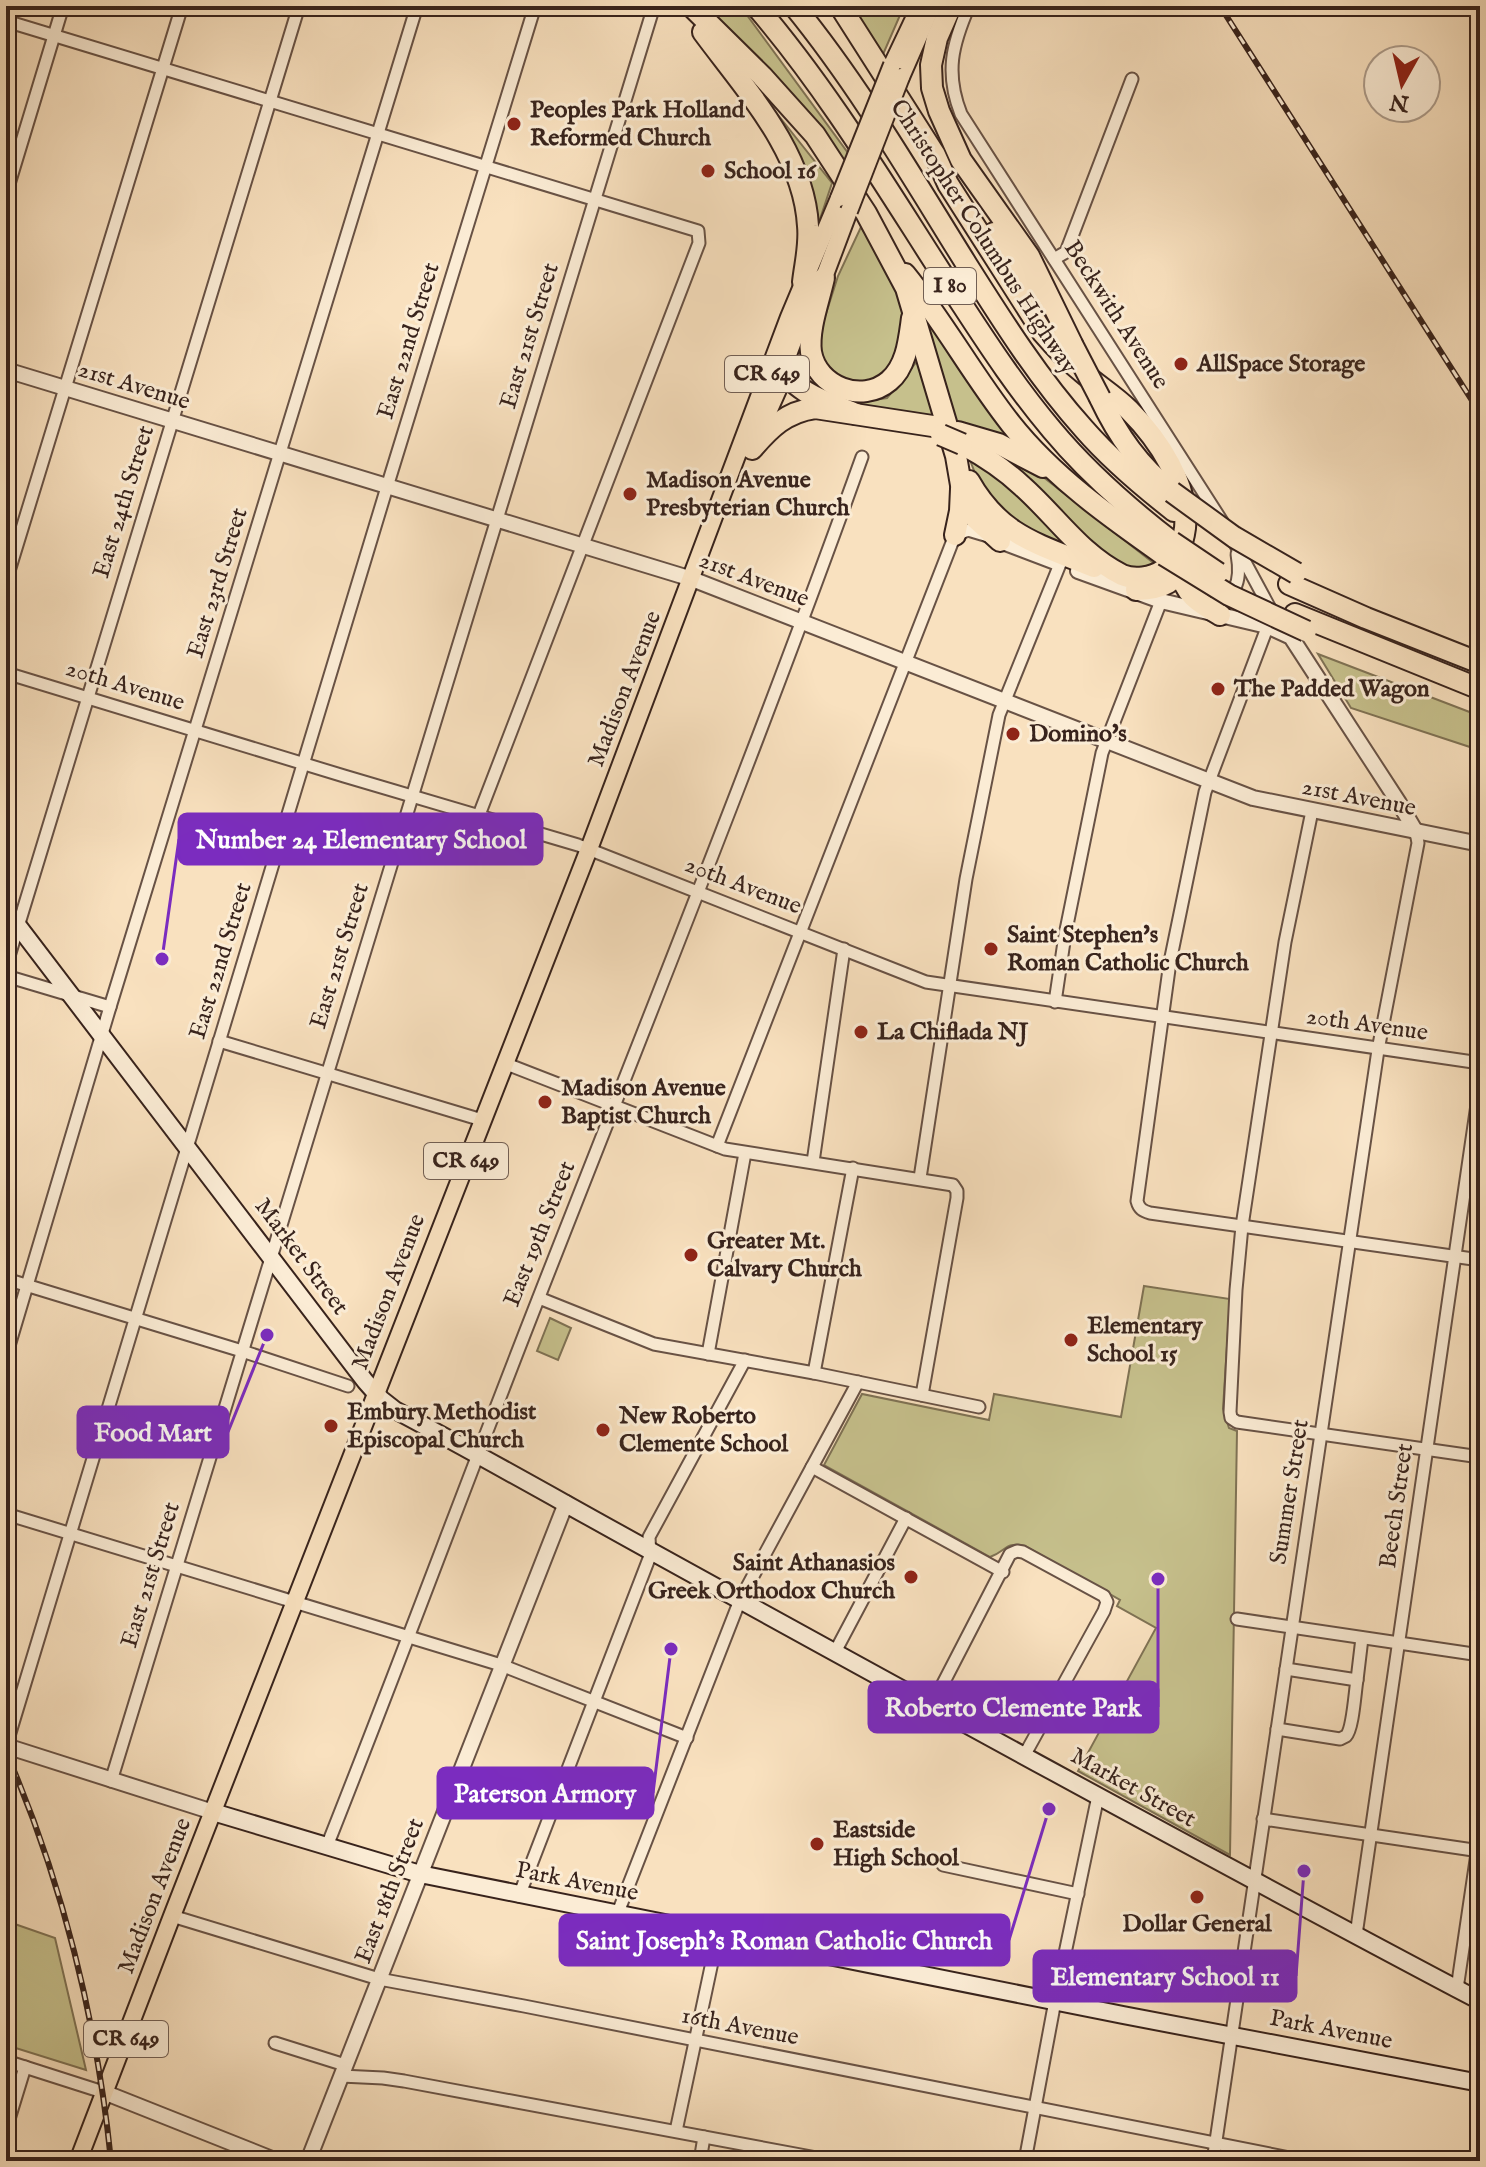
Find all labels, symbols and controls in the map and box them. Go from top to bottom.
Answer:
north arrow [1362,44,1442,124]
text: N [1388,87,1412,117]
street label: Christopher Columbus Highway [882,94,1084,381]
place label: Peoples Park Holland Reformed Church [530,95,746,154]
marker: Peoples Park Holland Reformed Church [505,115,523,133]
place label: School 16 [724,156,817,187]
marker: School 16 [699,162,717,180]
street label: Beckwith Avenue [1056,235,1176,395]
street label: East 22nd Street [371,259,447,423]
street label: East 21st Street [493,259,567,413]
road number: I 80 [924,268,976,304]
place label: AllSpace Storage [1196,349,1365,380]
street label: 21st Avenue [74,354,194,418]
marker: AllSpace Storage [1172,355,1190,373]
road number: CR 649 [725,356,809,392]
street label: East 24th Street [86,422,162,582]
place label: Madison Avenue Presbyterian Church [646,465,850,524]
marker: Madison Avenue Presbyterian Church [621,485,639,503]
street label: East 23rd Street [180,504,256,662]
street label: 21st Avenue [695,545,813,615]
street label: Madison Avenue [581,607,669,771]
street label: 20th Avenue [62,653,188,719]
place label: The Padded Wagon [1233,674,1430,705]
marker: The Padded Wagon [1209,680,1227,698]
place label: Domino's [1029,719,1127,750]
marker: Domino's [1004,725,1022,743]
street label: 21st Avenue [1299,772,1419,824]
callout: Number 24 Elementary School [179,814,542,864]
text: Number 24 Elementary School [194,824,527,857]
street label: 20th Avenue [680,850,806,922]
street label: East 22nd Street [183,879,259,1043]
street label: East 21st Street [303,879,377,1033]
place label: Saint Stephen's Roman Catholic Church [1007,920,1249,979]
marker: Saint Stephen's Roman Catholic Church [982,940,1000,958]
street label: 20th Avenue [1304,1001,1430,1049]
place label: La Chiflada NJ [877,1017,1028,1048]
marker: La Chiflada NJ [852,1023,870,1041]
place label: Madison Avenue Baptist Church [561,1073,726,1132]
marker: Madison Avenue Baptist Church [536,1093,554,1111]
road number: CR 649 [424,1143,508,1179]
street label: East 19th Street [497,1157,583,1311]
street label: Market Street [247,1192,355,1322]
street label: Madison Avenue [345,1210,433,1374]
place label: Greater Mt. Calvary Church [707,1226,862,1285]
marker: Greater Mt. Calvary Church [682,1246,700,1264]
place label: Elementary School 15 [1087,1311,1204,1370]
marker: Elementary School 15 [1062,1331,1080,1349]
place label: Embury Methodist Episcopal Church [347,1397,537,1456]
place label: New Roberto Clemente School [618,1401,788,1460]
callout: Food Mart [78,1407,228,1457]
text: Food Mart [94,1417,212,1450]
marker: Embury Methodist Episcopal Church [322,1417,340,1435]
street label: Summer Street [1263,1417,1317,1567]
marker: New Roberto Clemente School [594,1421,612,1439]
street label: Beech Street [1373,1442,1421,1570]
street label: East 21st Street [114,1498,188,1652]
place label: Saint Athanasios Greek Orthodox Church [648,1548,896,1607]
marker: Saint Athanasios Greek Orthodox Church [902,1568,920,1586]
callout: Roberto Clemente Park [869,1682,1158,1732]
text: Roberto Clemente Park [885,1692,1142,1725]
street label: Market Street [1065,1741,1201,1835]
callout: Paterson Armory [438,1768,653,1818]
text: Paterson Armory [454,1778,637,1811]
street label: Madison Avenue [111,1814,199,1978]
street label: East 18th Street [348,1814,432,1968]
place label: Eastside High School [833,1815,959,1874]
marker: Eastside High School [808,1835,826,1853]
street label: Park Avenue [513,1855,641,1909]
marker: Dollar General [1188,1888,1206,1906]
place label: Dollar General [1122,1909,1272,1940]
callout: Saint Joseph's Roman Catholic Church [560,1915,1009,1965]
text: Saint Joseph's Roman Catholic Church [576,1925,993,1958]
callout: Elementary School 11 [1034,1951,1296,2001]
text: Elementary School 11 [1050,1961,1280,1994]
street label: 16th Avenue [679,2000,801,2054]
street label: Park Avenue [1267,2003,1395,2057]
road number: CR 649 [84,2021,168,2057]

